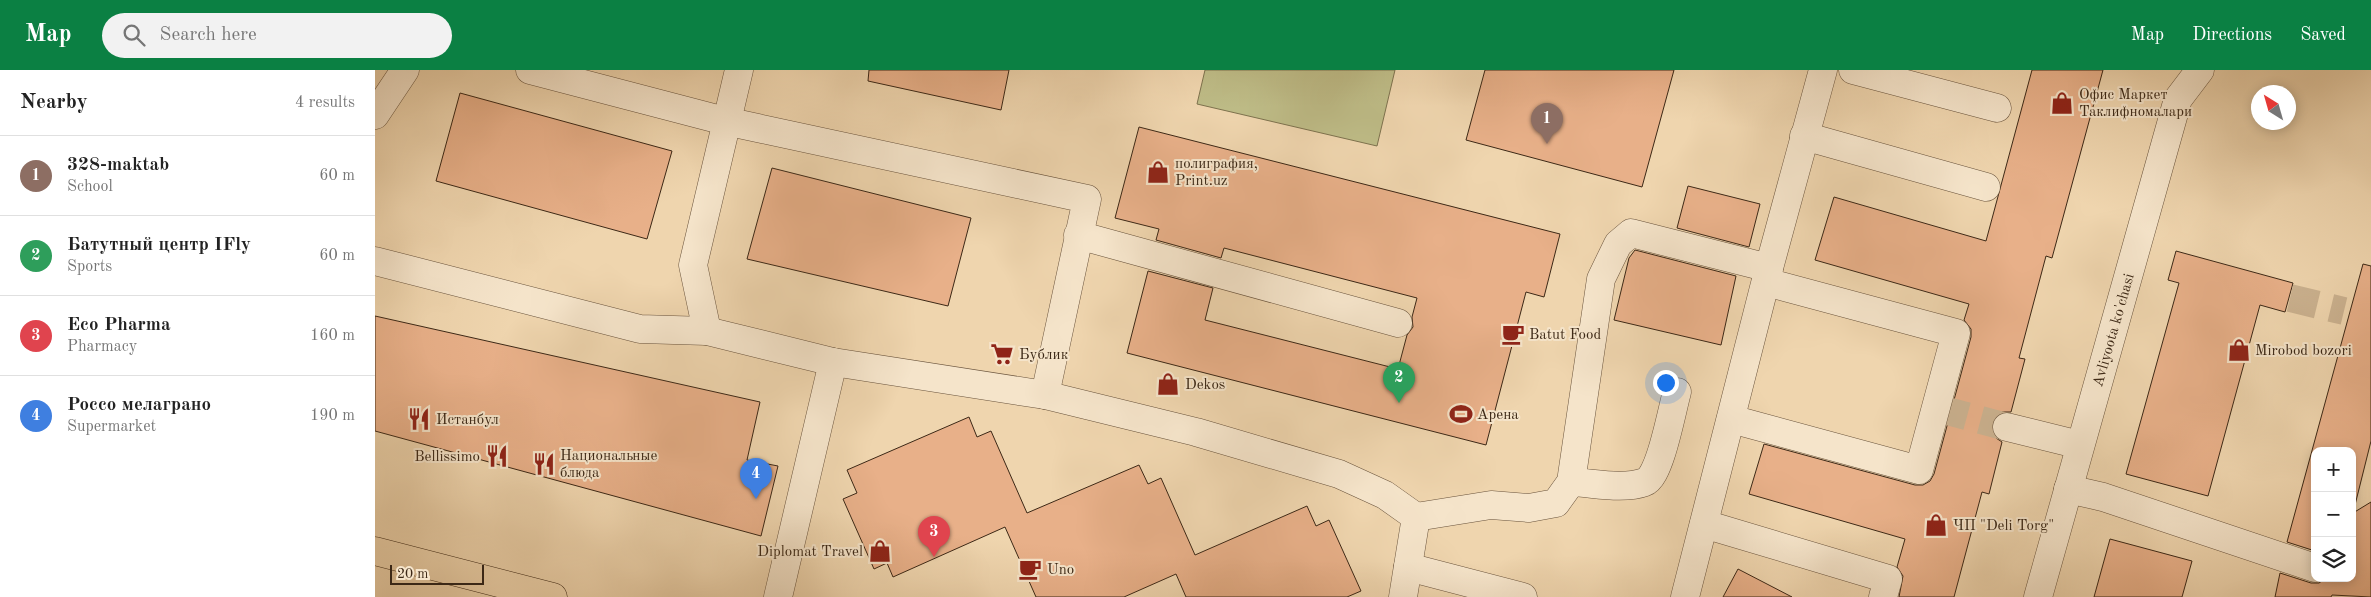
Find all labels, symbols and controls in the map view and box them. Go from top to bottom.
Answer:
search box [102,13,452,58]
icon: search [120,21,148,49]
text: Map [25,23,72,47]
text: Search here [160,26,257,45]
text: Map [2131,26,2164,44]
text: Directions [2192,26,2272,44]
text: Saved [2300,26,2346,44]
north arrow [2251,85,2296,130]
place label: Офис Маркет Таклифномалари [2079,88,2192,120]
shop icon: Офис Маркет Таклифномалари [2049,90,2075,116]
text: Nearby [20,92,88,113]
text: 4 results [295,95,355,111]
pin: 1 [1531,103,1563,144]
text: 328-maktab [67,156,169,175]
place label: полиграфия, Print.uz [1175,157,1258,189]
shop icon: полиграфия, Print.uz [1145,159,1171,185]
text: 1 [31,168,41,184]
text: 60 m [319,168,355,184]
text: School [67,179,113,195]
text: Батутный центр IFly [67,236,251,255]
text: 2 [31,248,41,264]
text: 60 m [319,248,355,264]
text: Sports [67,259,112,275]
street label: Avliyoota ko'chasi [2091,272,2138,389]
text: Eco Pharma [67,316,171,335]
cafe icon: Batut Food [1500,321,1526,347]
text: 3 [31,328,41,344]
text: 160 m [310,328,355,344]
place label: Batut Food [1529,328,1601,343]
shop icon: Mirobod bozori [2226,337,2252,363]
text: Pharmacy [67,339,137,355]
supermarket icon: Бублик [989,341,1015,367]
place label: Mirobod bozori [2255,344,2352,359]
place label: Бублик [1019,348,1069,363]
pin: 2 [1383,362,1415,403]
your location [1653,370,1679,396]
shop icon: Dekos [1155,371,1181,397]
place label: Dekos [1185,378,1225,393]
text: Россо мелаграно [67,396,211,415]
sports icon: Арена [1448,401,1474,427]
restaurant icon: Истанбул [406,406,432,432]
text: 4 [31,408,41,424]
text: 190 m [310,408,355,424]
place label: Арена [1477,408,1519,423]
place label: Истанбул [436,413,499,428]
text: Supermarket [67,419,156,435]
restaurant icon: Bellissimo [484,443,510,469]
map controls [2311,447,2356,582]
button: + [2311,447,2356,492]
place label: Национальные блюда [560,449,657,481]
place label: Bellissimo [414,450,480,465]
restaurant icon: Национальные блюда [531,451,557,477]
pin: 4 [740,458,772,499]
button: − [2311,492,2356,537]
shop icon: ЧП "Deli Torg" [1923,512,1949,538]
pin: 3 [918,516,950,557]
place label: ЧП "Deli Torg" [1953,519,2054,534]
button: layers [2311,537,2356,582]
shop icon: Diplomat Travel [867,538,893,564]
place label: Diplomat Travel [757,545,863,560]
cafe icon: Uno [1017,556,1043,582]
scale bar [390,562,484,585]
place label: Uno [1047,563,1074,578]
text: 20 m [397,567,428,581]

